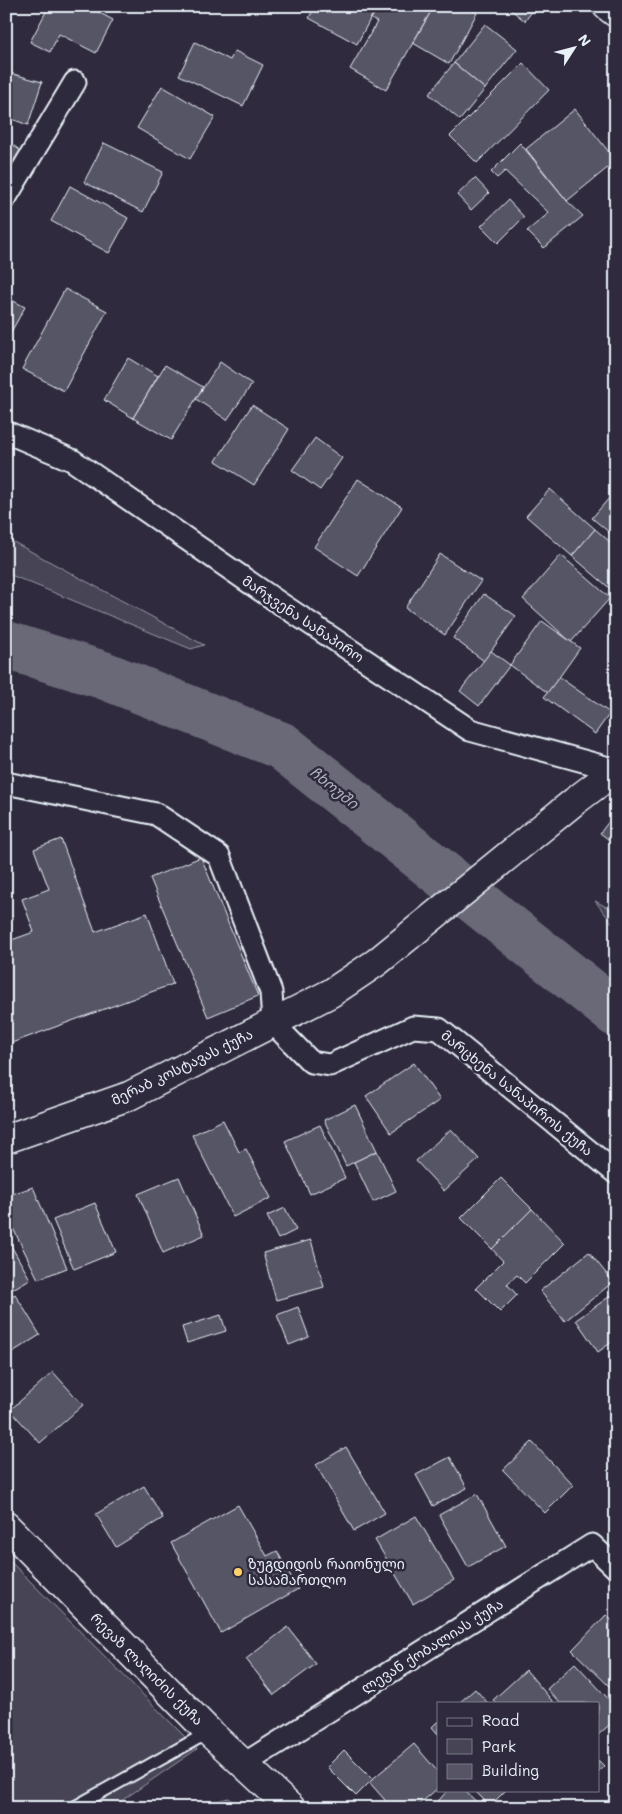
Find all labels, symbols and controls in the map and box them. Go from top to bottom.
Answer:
north arrow [550,22,600,72]
text: N [574,30,596,50]
street label: მარჯვენა სანაპირო [239,571,368,666]
water label: ჩხოუში [306,762,364,814]
street label: მერაბ კოსტავას ქუჩა [108,1024,256,1109]
street label: მარცხენა სანაპიროს ქუჩა [437,1025,597,1160]
place label: ზუგდიდის რაიონული სასამართლო [248,1554,405,1589]
marker: ზუგდიდის რაიონული სასამართლო [232,1566,244,1578]
street label: ლევან ქობალიას ქუჩა [357,1594,506,1697]
street label: რევაზ ლაღიძის ქუჩა [87,1608,208,1729]
legend [437,1702,600,1792]
text: Road [482,1710,519,1730]
text: Park [482,1736,516,1756]
text: Building [482,1760,539,1780]

